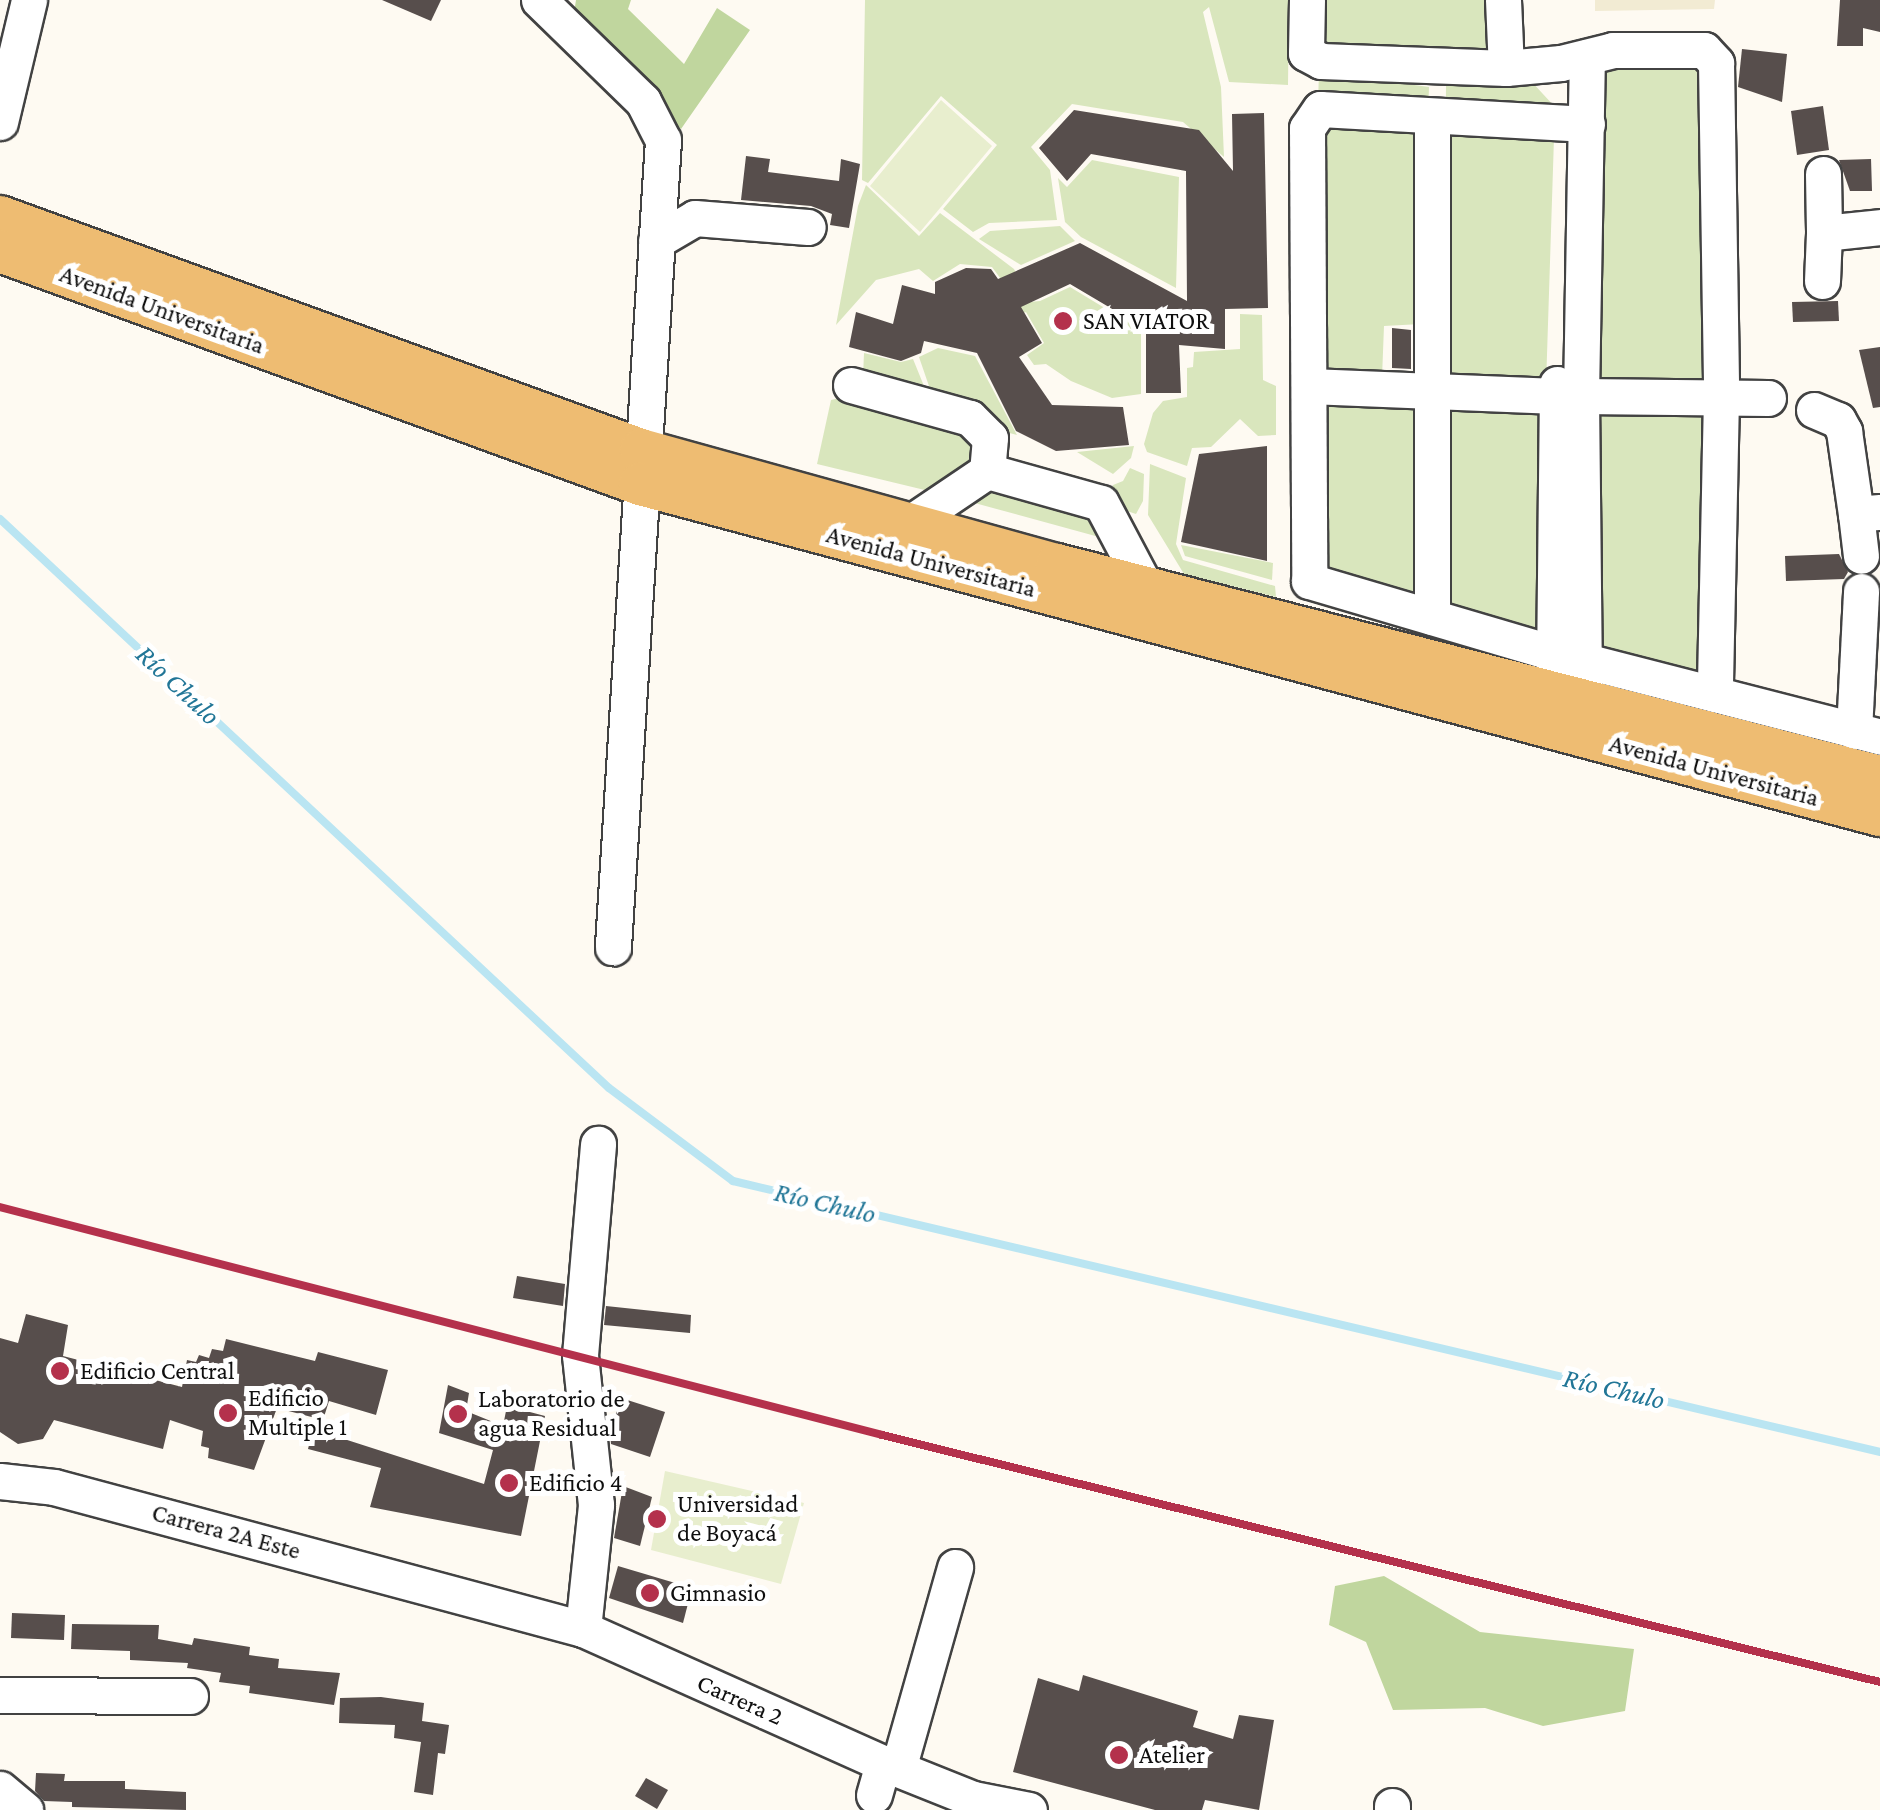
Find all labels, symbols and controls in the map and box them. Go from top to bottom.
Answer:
street label: Avenida Universitaria [56,259,268,361]
place label: SAN VIATOR [1083,306,1209,336]
marker: SAN VIATOR [1052,310,1074,332]
street label: Avenida Universitaria [823,520,1039,604]
water label: Río Chulo [129,638,227,732]
street label: Avenida Universitaria [1606,729,1822,813]
water label: Río Chulo [771,1175,879,1231]
place label: Edificio Central [80,1356,234,1386]
marker: Edificio Central [49,1360,71,1382]
water label: Río Chulo [1560,1361,1668,1417]
place label: Edificio Multiple 1 [248,1384,347,1443]
place label: Laboratorio de agua Residual [478,1385,624,1444]
marker: Edificio Multiple 1 [217,1402,239,1424]
marker: Laboratorio de agua Residual [447,1403,469,1425]
place label: Edificio 4 [529,1468,622,1498]
marker: Edificio 4 [498,1472,520,1494]
place label: Universidad de Boyacá [677,1490,798,1549]
street label: Carrera 2A Este [149,1498,303,1566]
marker: Universidad de Boyacá [646,1508,668,1530]
place label: Gimnasio [670,1578,766,1608]
marker: Gimnasio [639,1582,661,1604]
street label: Carrera 2 [692,1668,788,1732]
place label: Atelier [1139,1740,1205,1770]
marker: Atelier [1108,1744,1130,1766]

